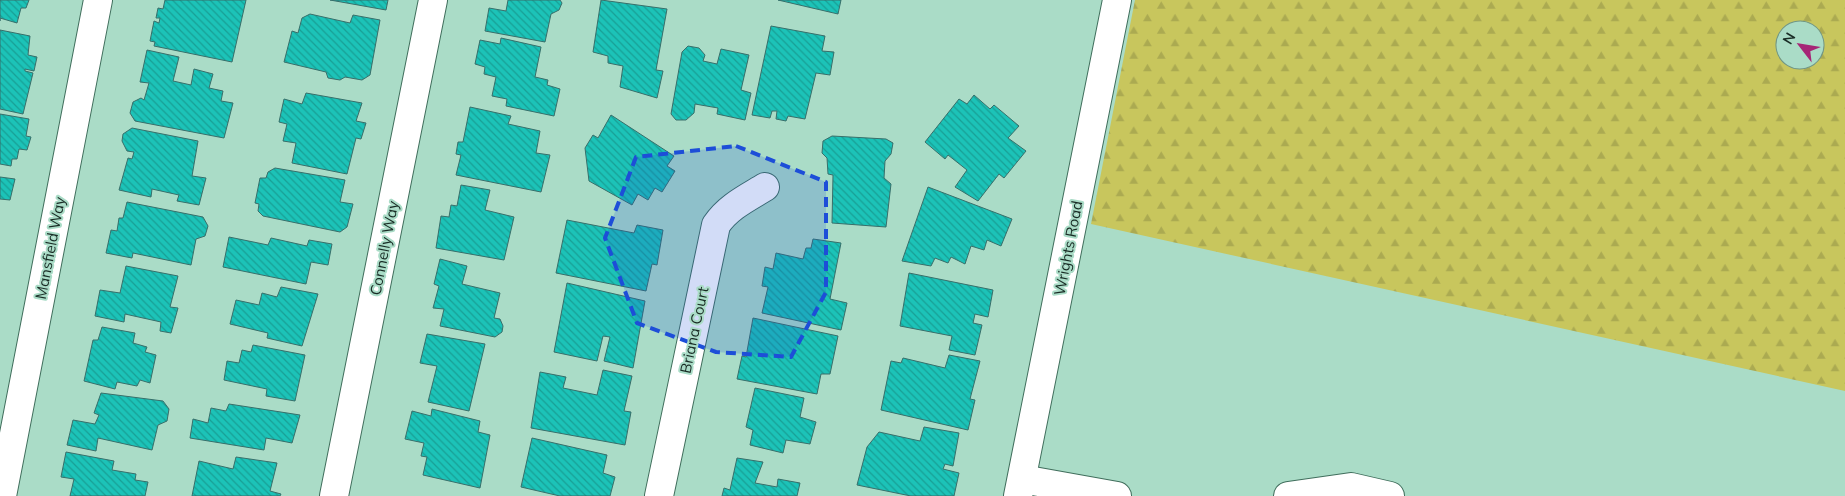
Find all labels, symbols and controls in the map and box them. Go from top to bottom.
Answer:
north arrow [1775,20,1825,70]
text: N [1778,29,1799,47]
street label: Mansfield Way [31,195,69,301]
street label: Connelly Way [366,199,402,297]
street label: Wrights Road [1050,199,1086,297]
street label: Briana Court [676,285,712,375]

